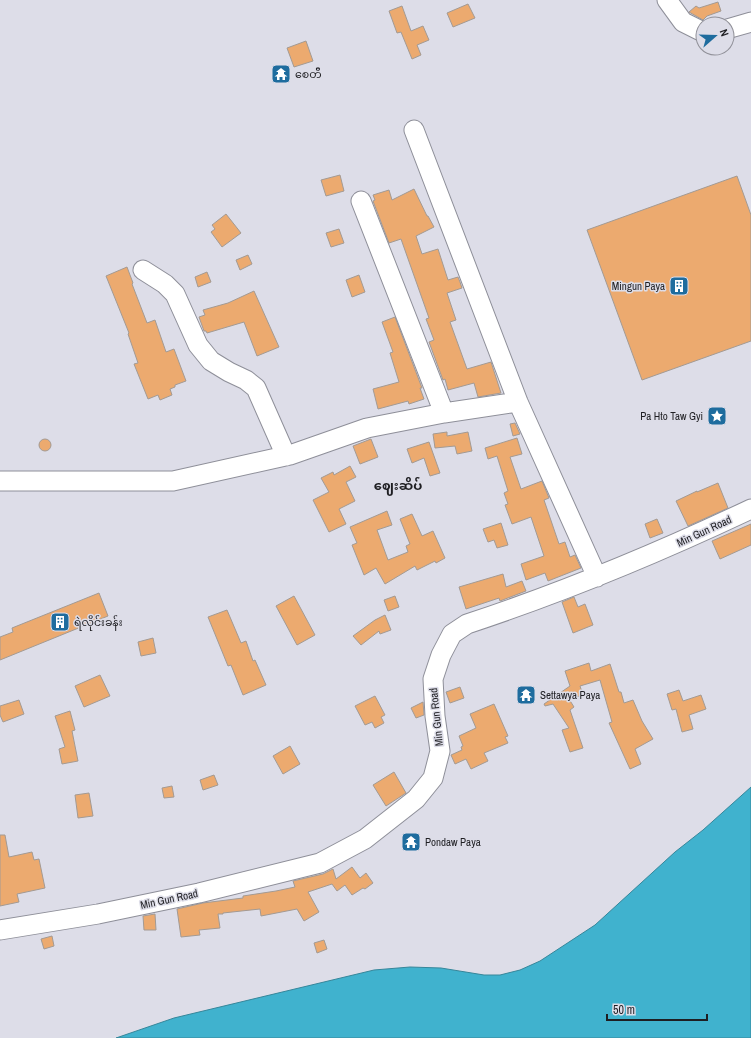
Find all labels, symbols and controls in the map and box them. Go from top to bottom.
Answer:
north arrow [695,16,735,56]
text: N [717,27,732,38]
temple icon: စေတီ [270,63,292,85]
place label: စေတီ [295,67,322,81]
building icon: Mingun Paya [668,275,690,297]
place label: Mingun Paya [612,279,665,293]
place icon: Pa Hto Taw Gyi [706,405,728,427]
place label: Pa Hto Taw Gyi [640,409,703,423]
district label: ဈေးဆိပ် [374,476,422,496]
street label: Min Gun Road [674,512,734,550]
building icon: ရဲလိုင်းခန်း [49,611,71,633]
place label: ရဲလိုင်းခန်း [74,615,123,631]
temple icon: Settawya Paya [515,684,537,706]
street label: Min Gun Road [426,687,446,747]
place label: Settawya Paya [540,688,600,702]
temple icon: Pondaw Paya [400,831,422,853]
place label: Pondaw Paya [425,835,481,849]
street label: Min Gun Road [139,886,199,912]
scale bar [607,996,707,1022]
text: 50 m [613,1002,635,1018]

